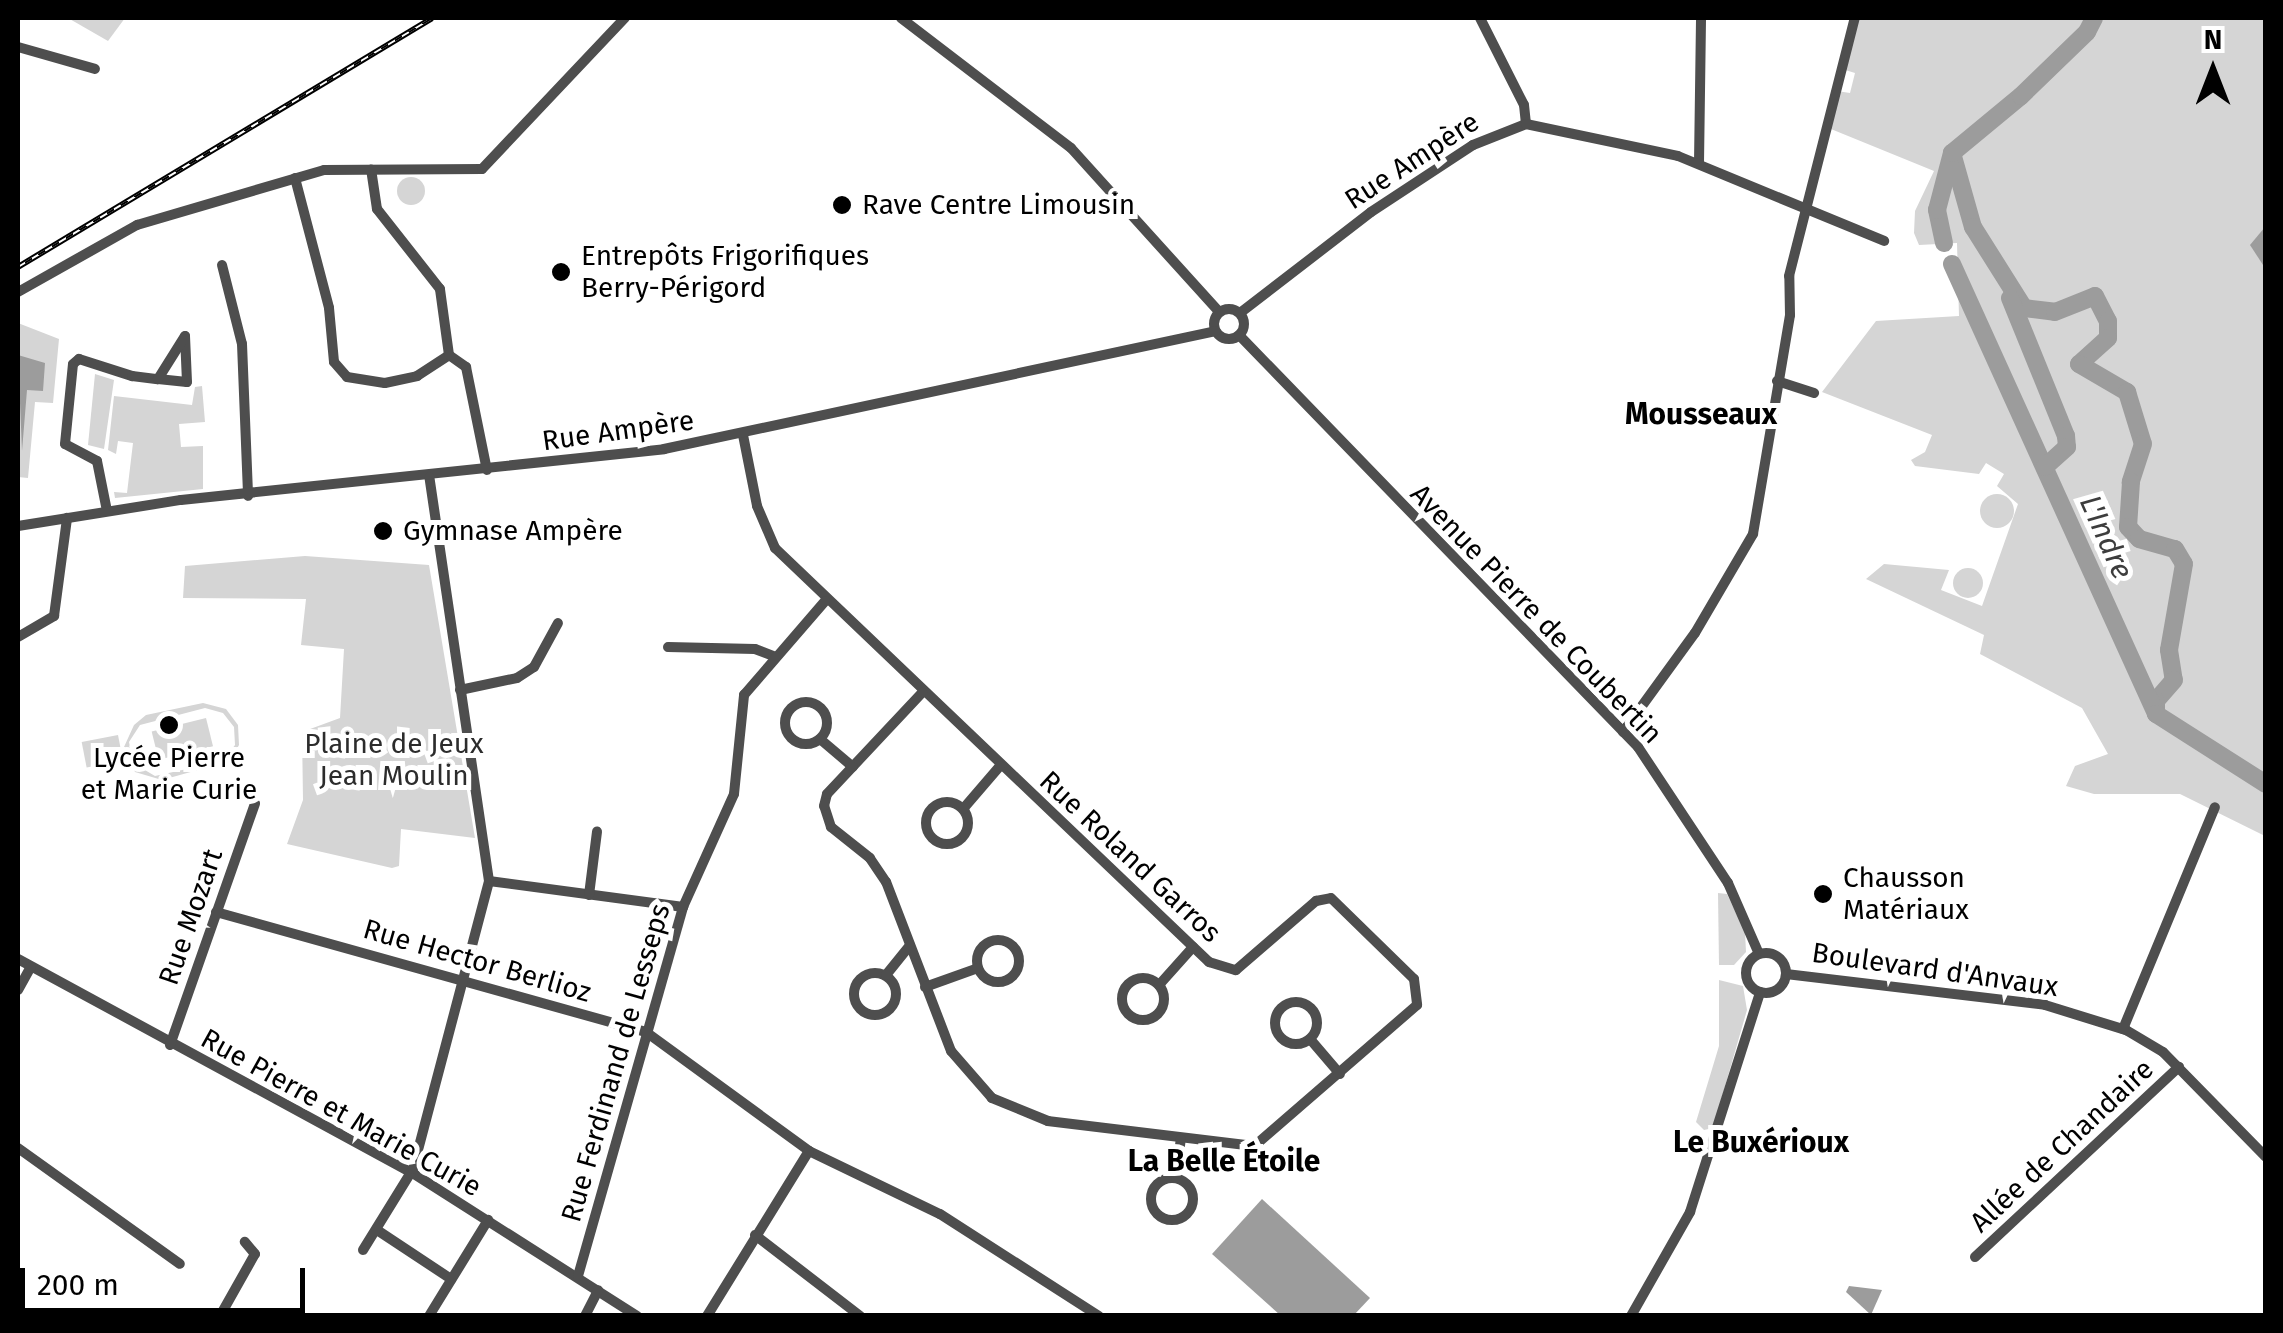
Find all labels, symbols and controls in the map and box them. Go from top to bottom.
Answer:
north arrow [2163,20,2263,120]
text: N [2204,23,2222,56]
street label: Rue Ampère [1339,105,1485,217]
place label: Rave Centre Limousin [862,188,1135,222]
marker: Rave Centre Limousin [831,194,853,216]
place label: Entrepôts Frigorifiques Berry-Périgord [581,239,869,305]
marker: Entrepôts Frigorifiques Berry-Périgord [550,261,572,283]
district label: Mousseaux [1625,396,1777,432]
street label: Rue Ampère [540,404,696,458]
street label: Avenue Pierre de Coubertin [1403,477,1669,751]
water label: L'Indre [2072,490,2140,584]
place label: Gymnase Ampère [403,514,623,548]
marker: Gymnase Ampère [372,520,394,542]
marker: Lycée Pierre et Marie Curie [158,714,180,736]
park label: Plaine de Jeux Jean Moulin [304,727,484,793]
place label: Lycée Pierre et Marie Curie [81,741,257,807]
street label: Rue Roland Garros [1032,764,1228,950]
street label: Rue Mozart [152,844,230,990]
place label: Chausson Matériaux [1843,861,1969,927]
marker: Chausson Matériaux [1812,883,1834,905]
street label: Rue Ferdinand de Lesseps [554,900,678,1226]
street label: Rue Hector Berlioz [359,912,595,1010]
street label: Boulevard d'Anvaux [1810,936,2060,1004]
street label: Rue Pierre et Marie Curie [195,1022,487,1204]
street label: Allée de Chandaire [1963,1052,2161,1240]
district label: Le Buxérioux [1673,1124,1849,1160]
district label: La Belle Étoile [1128,1143,1320,1179]
scale bar [25,1248,310,1310]
text: 200 m [37,1267,119,1303]

